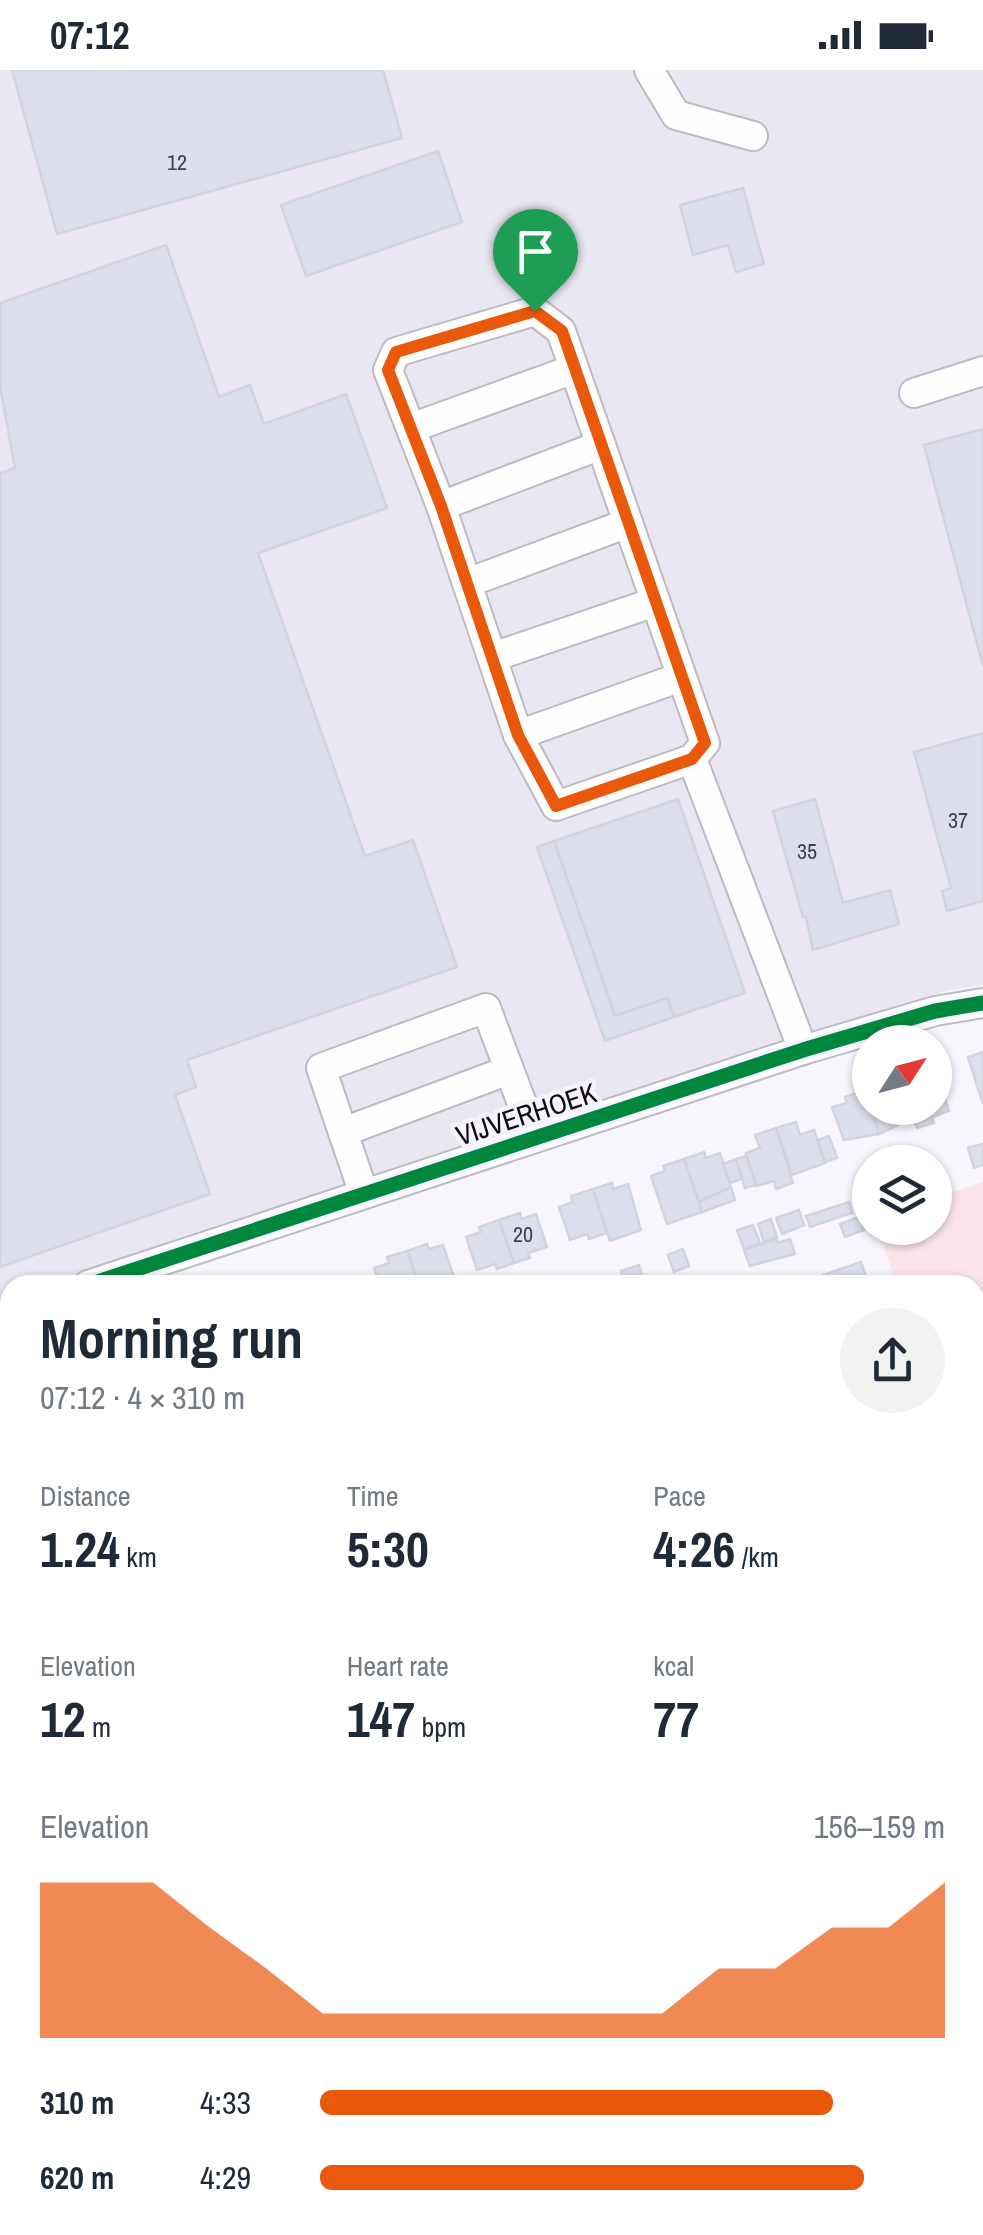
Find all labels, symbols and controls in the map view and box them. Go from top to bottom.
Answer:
text: 07:12 [50,10,130,61]
house number: 12 [167,147,187,177]
pin [493,209,578,312]
icon: arrive [508,224,563,279]
house number: 37 [948,805,968,835]
house number: 35 [797,836,817,866]
north arrow [852,1025,952,1125]
map controls [852,1025,952,1245]
street label: VIJVERHOEK [451,1073,601,1155]
button: layers [852,1145,952,1245]
house number: 20 [513,1219,533,1249]
text: Morning run [40,1301,303,1375]
button: share [840,1308,945,1413]
text: 07:12 · 4 × 310 m [40,1376,245,1419]
text: Distance [40,1477,131,1515]
text: Time [347,1477,398,1515]
text: Pace [653,1477,706,1515]
text: 1.24 [40,1515,120,1583]
text: 5:30 [347,1515,429,1583]
text: 4:26 [653,1515,735,1583]
text: km [120,1538,157,1576]
text: /km [735,1538,779,1576]
text: Elevation [40,1647,136,1685]
text: Heart rate [347,1647,449,1685]
text: kcal [653,1647,694,1685]
text: 12 [40,1685,86,1753]
text: 147 [347,1685,415,1753]
text: 77 [653,1685,699,1753]
text: m [86,1708,111,1746]
text: bpm [415,1708,466,1746]
text: Elevation [40,1805,149,1848]
text: 156–159 m [814,1805,945,1848]
text: 310 m [40,2081,114,2124]
text: 4:33 [200,2081,251,2124]
text: 620 m [40,2156,114,2199]
text: 4:29 [200,2156,251,2199]

